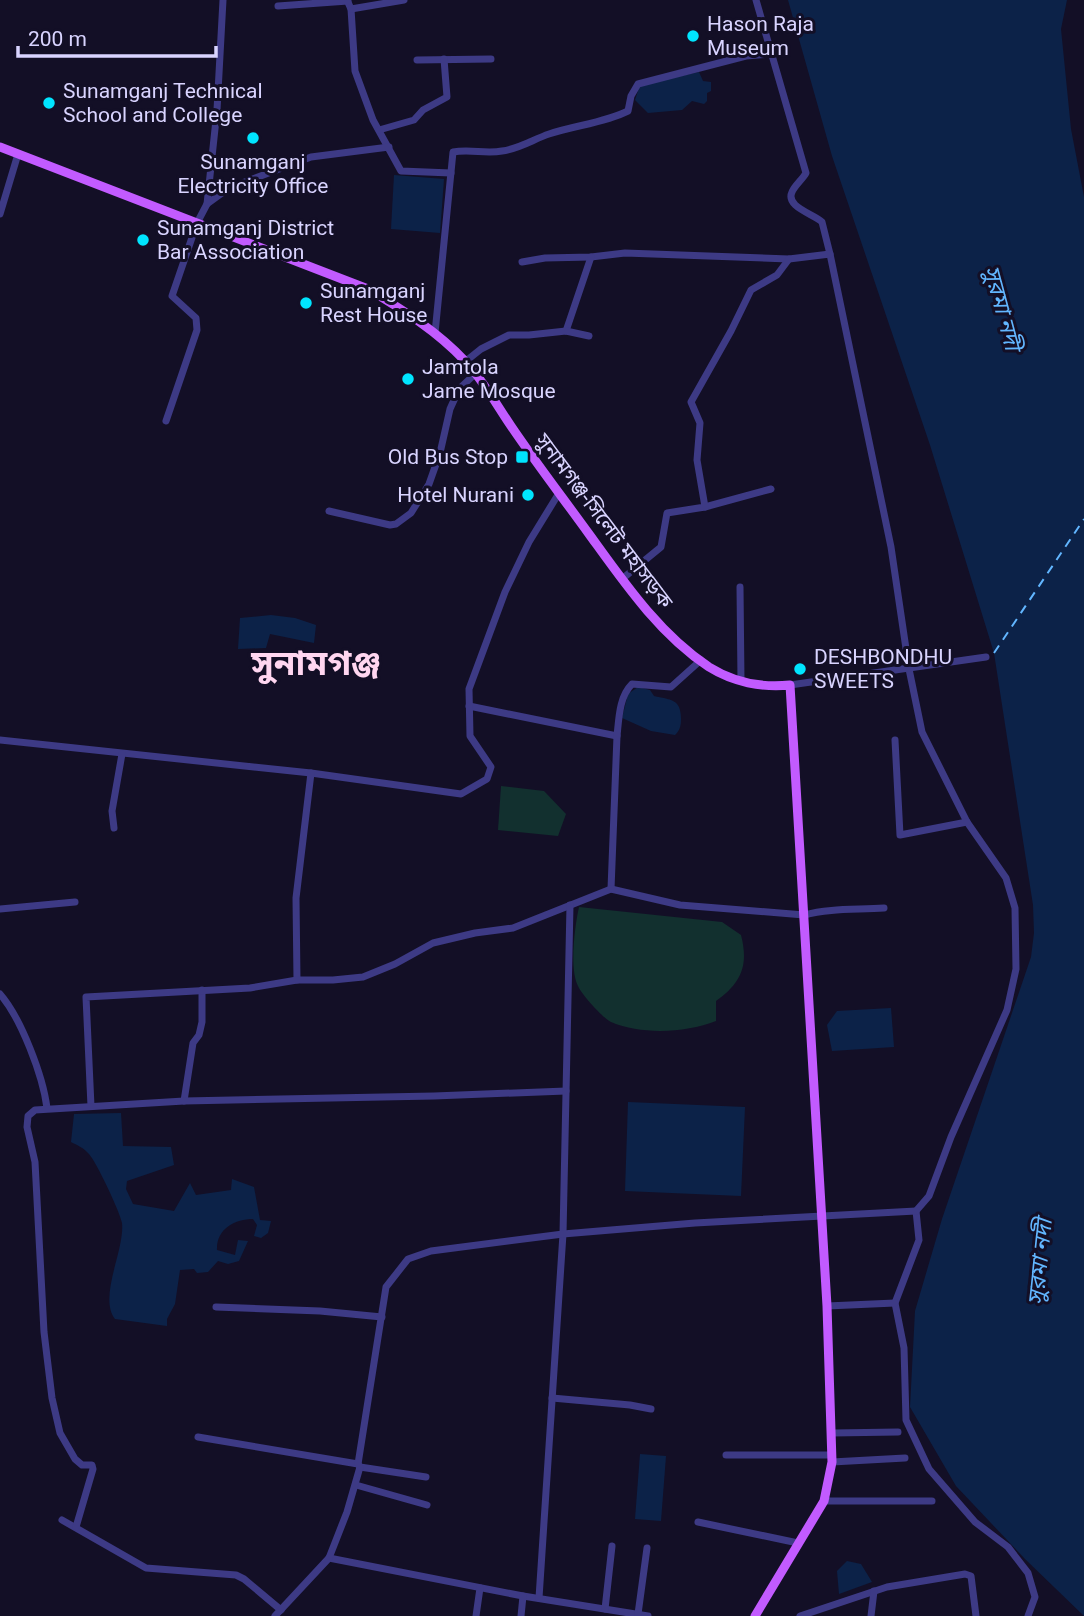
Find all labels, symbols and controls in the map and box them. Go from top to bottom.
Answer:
place label: Hason Raja Museum [707,12,814,60]
scale bar [18,14,215,58]
text: 200 m [28,27,87,51]
marker: Hason Raja Museum [685,28,701,44]
place label: Sunamganj Technical School and College [63,79,263,127]
marker: Sunamganj Technical School and College [41,95,57,111]
marker: Sunamganj Electricity Office [245,130,261,146]
place label: Sunamganj Electricity Office [178,150,328,198]
place label: Sunamganj District Bar Association [157,216,334,264]
marker: Sunamganj District Bar Association [135,232,151,248]
water label: সুরমা নদী [978,263,1027,357]
place label: Sunamganj Rest House [320,279,428,327]
marker: Sunamganj Rest House [298,295,314,311]
place label: Jamtola Jame Mosque [422,355,556,403]
marker: Jamtola Jame Mosque [400,371,416,387]
street label: সুনামগঞ্জ-সিলেট মহাসড়ক [530,428,678,614]
place label: Old Bus Stop [388,445,508,469]
marker: Old Bus Stop [514,449,530,465]
place label: Hotel Nurani [397,483,514,507]
marker: Hotel Nurani [520,487,536,503]
district label: সুনামগঞ্জ [250,643,381,684]
place label: DESHBONDHU SWEETS [814,645,952,693]
marker: DESHBONDHU SWEETS [792,661,808,677]
water label: সুরমা নদী [1022,1214,1058,1306]

